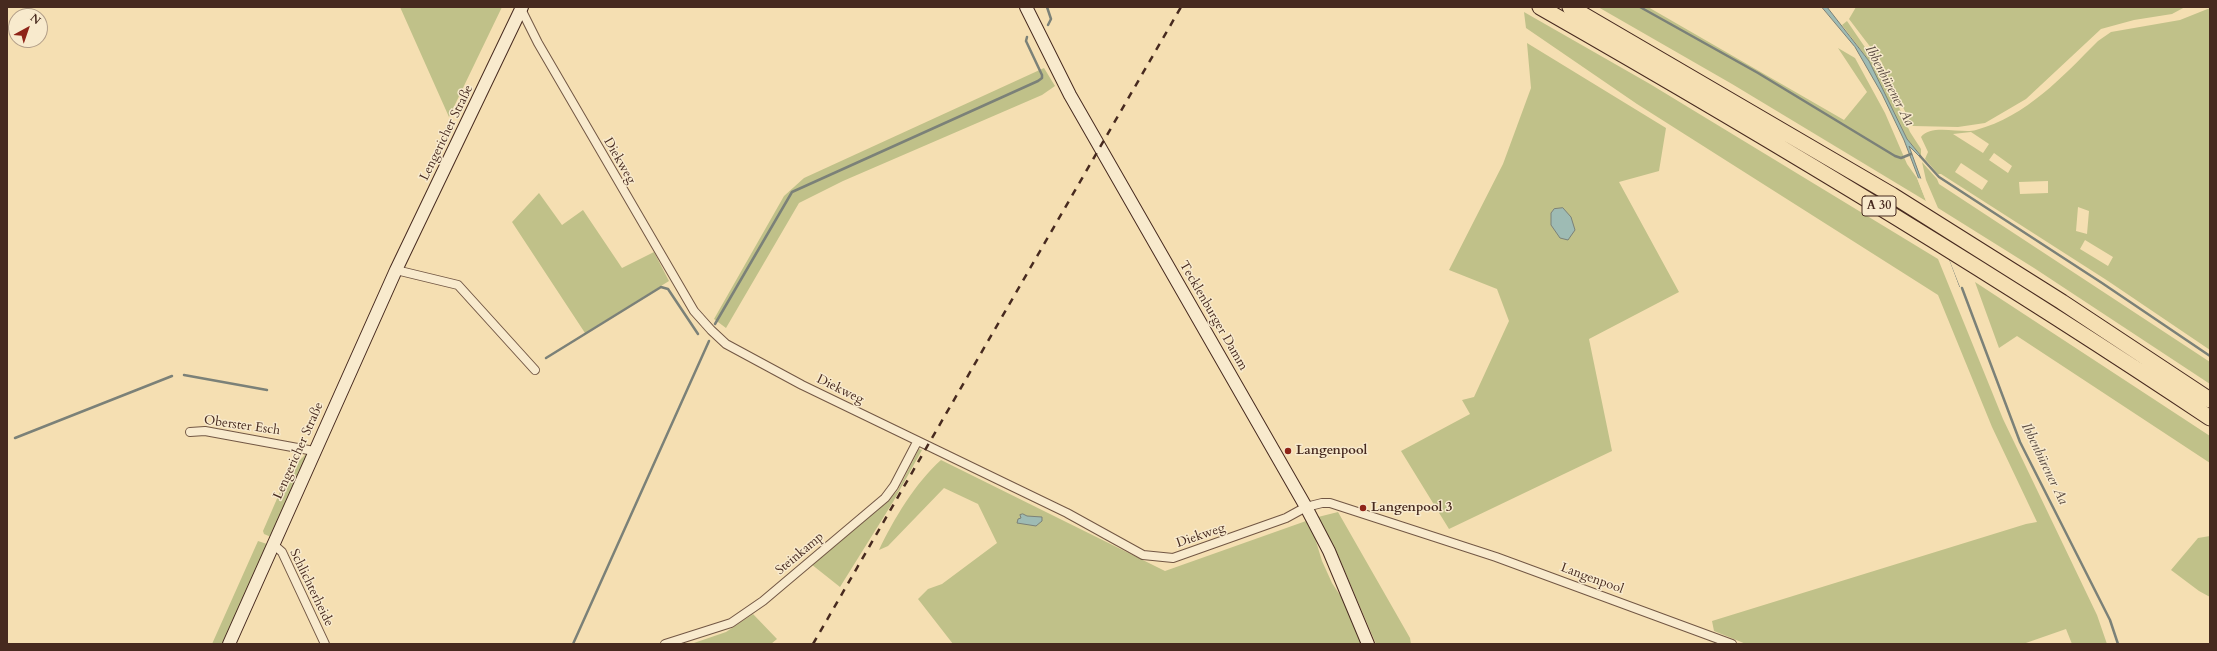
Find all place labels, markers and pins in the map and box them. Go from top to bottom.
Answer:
place label: Langenpool [1296,443,1367,459]
marker: Langenpool [1283,446,1293,456]
place label: Langenpool 3 [1371,500,1452,516]
marker: Langenpool 3 [1358,503,1368,513]

